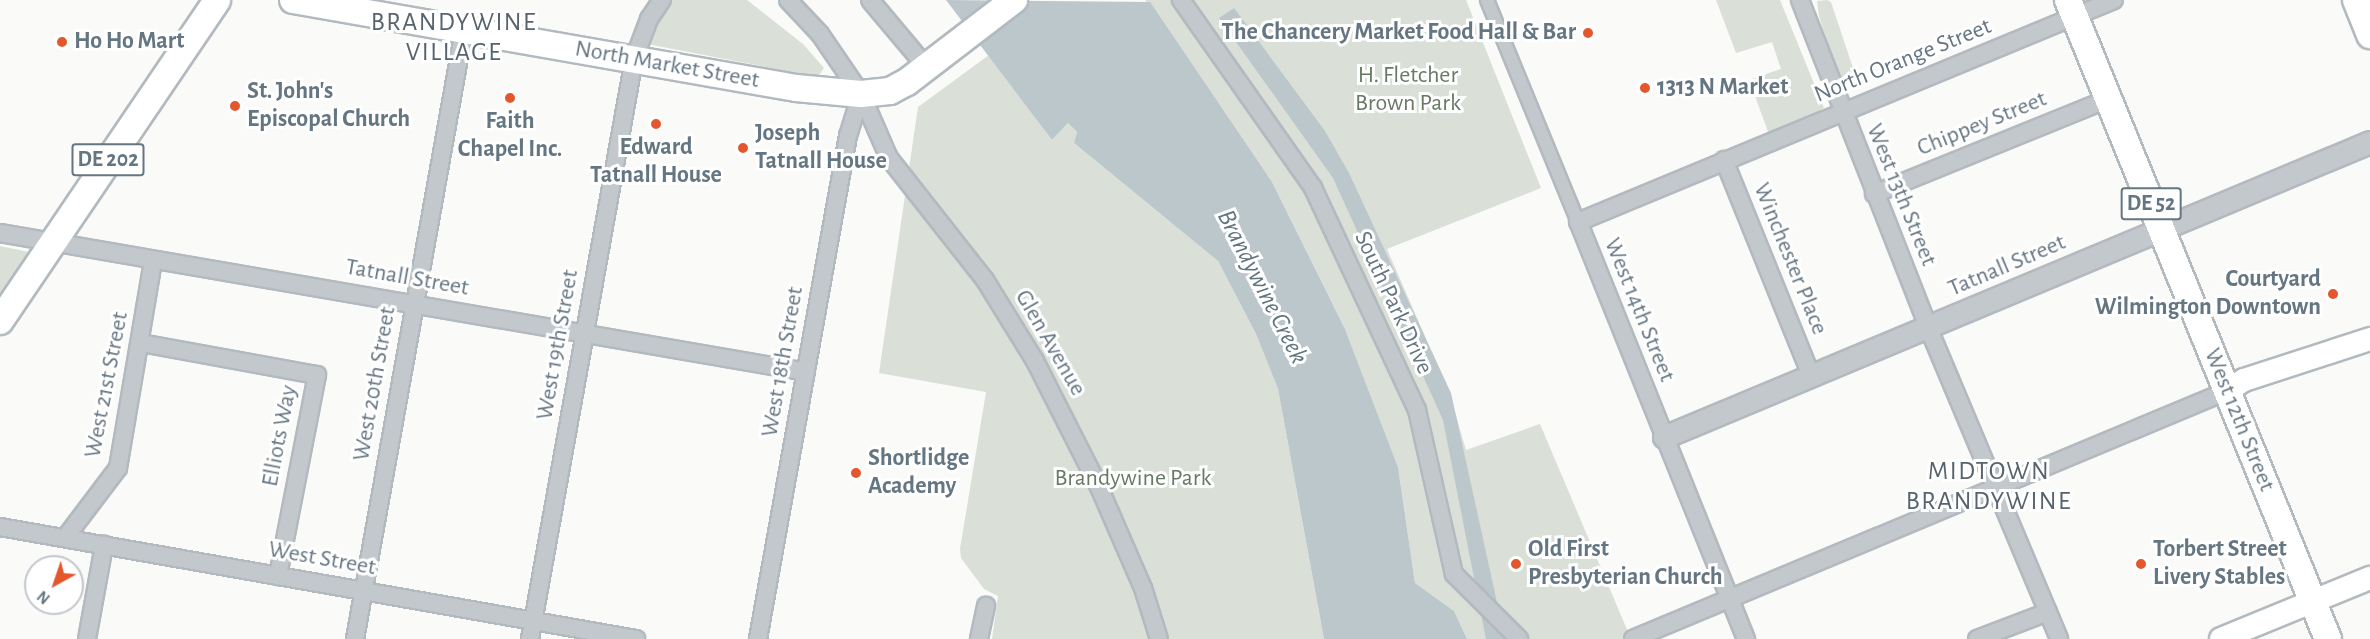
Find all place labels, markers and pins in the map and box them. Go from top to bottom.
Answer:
place label: The Chancery Market Food Hall & Bar [1222,19,1576,47]
marker: The Chancery Market Food Hall & Bar [1581,26,1595,40]
place label: Ho Ho Mart [74,28,184,56]
marker: Ho Ho Mart [55,35,69,49]
place label: 1313 N Market [1657,74,1788,102]
place label: St. John's Episcopal Church [247,78,410,134]
marker: 1313 N Market [1638,81,1652,95]
marker: Faith Chapel Inc. [503,91,517,105]
marker: St. John's Episcopal Church [228,99,242,113]
place label: Faith Chapel Inc. [458,108,562,164]
marker: Edward Tatnall House [649,117,663,131]
place label: Joseph Tatnall House [755,120,887,176]
place label: Edward Tatnall House [590,134,722,190]
marker: Joseph Tatnall House [736,141,750,155]
place label: Courtyard Wilmington Downtown [2095,266,2321,322]
marker: Courtyard Wilmington Downtown [2326,287,2340,301]
place label: Shortlidge Academy [868,445,969,501]
marker: Shortlidge Academy [849,466,863,480]
place label: Old First Presbyterian Church [1528,536,1723,592]
place label: Torbert Street Livery Stables [2153,536,2287,592]
marker: Old First Presbyterian Church [1509,557,1523,571]
marker: Torbert Street Livery Stables [2134,557,2148,571]

